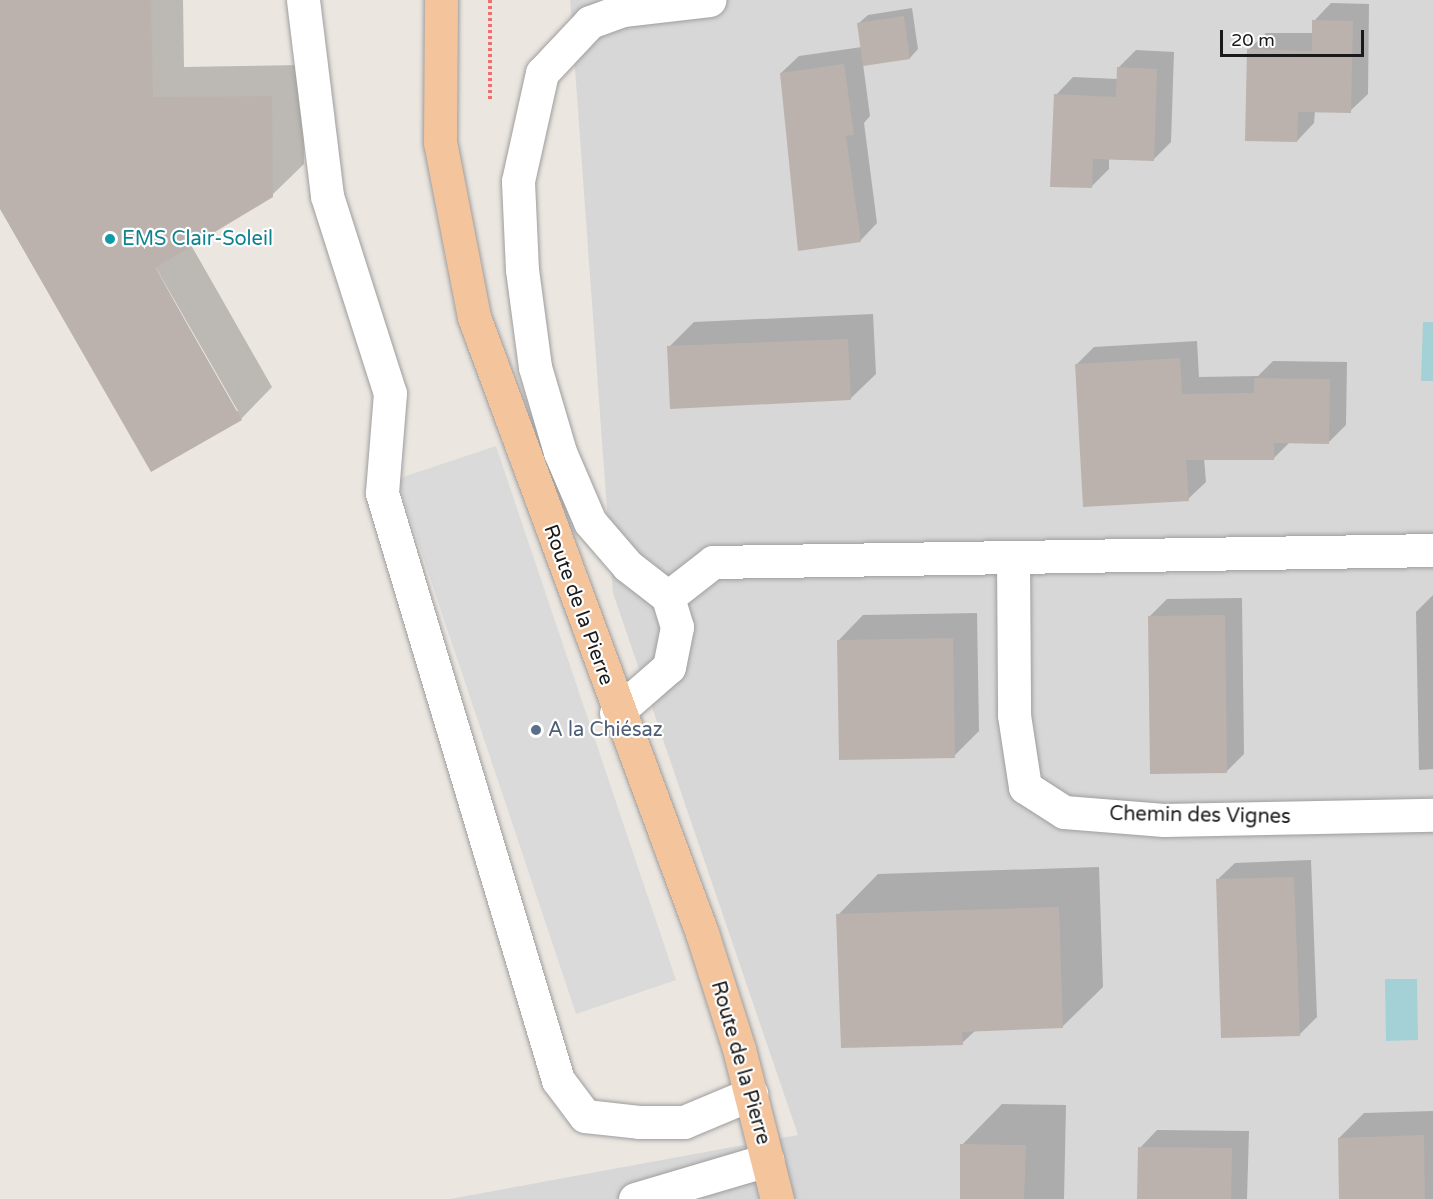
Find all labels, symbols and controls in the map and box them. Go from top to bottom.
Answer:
scale bar [1223,18,1367,56]
text: 20 m [1231,29,1275,51]
place label: EMS Clair-Soleil [122,227,273,251]
marker: EMS Clair-Soleil [103,232,117,246]
street label: Route de la Pierre [538,521,618,689]
place label: A la Chiésaz [548,718,663,742]
marker: A la Chiésaz [529,723,543,737]
street label: Chemin des Vignes [1109,802,1291,830]
street label: Route de la Pierre [705,978,775,1148]

